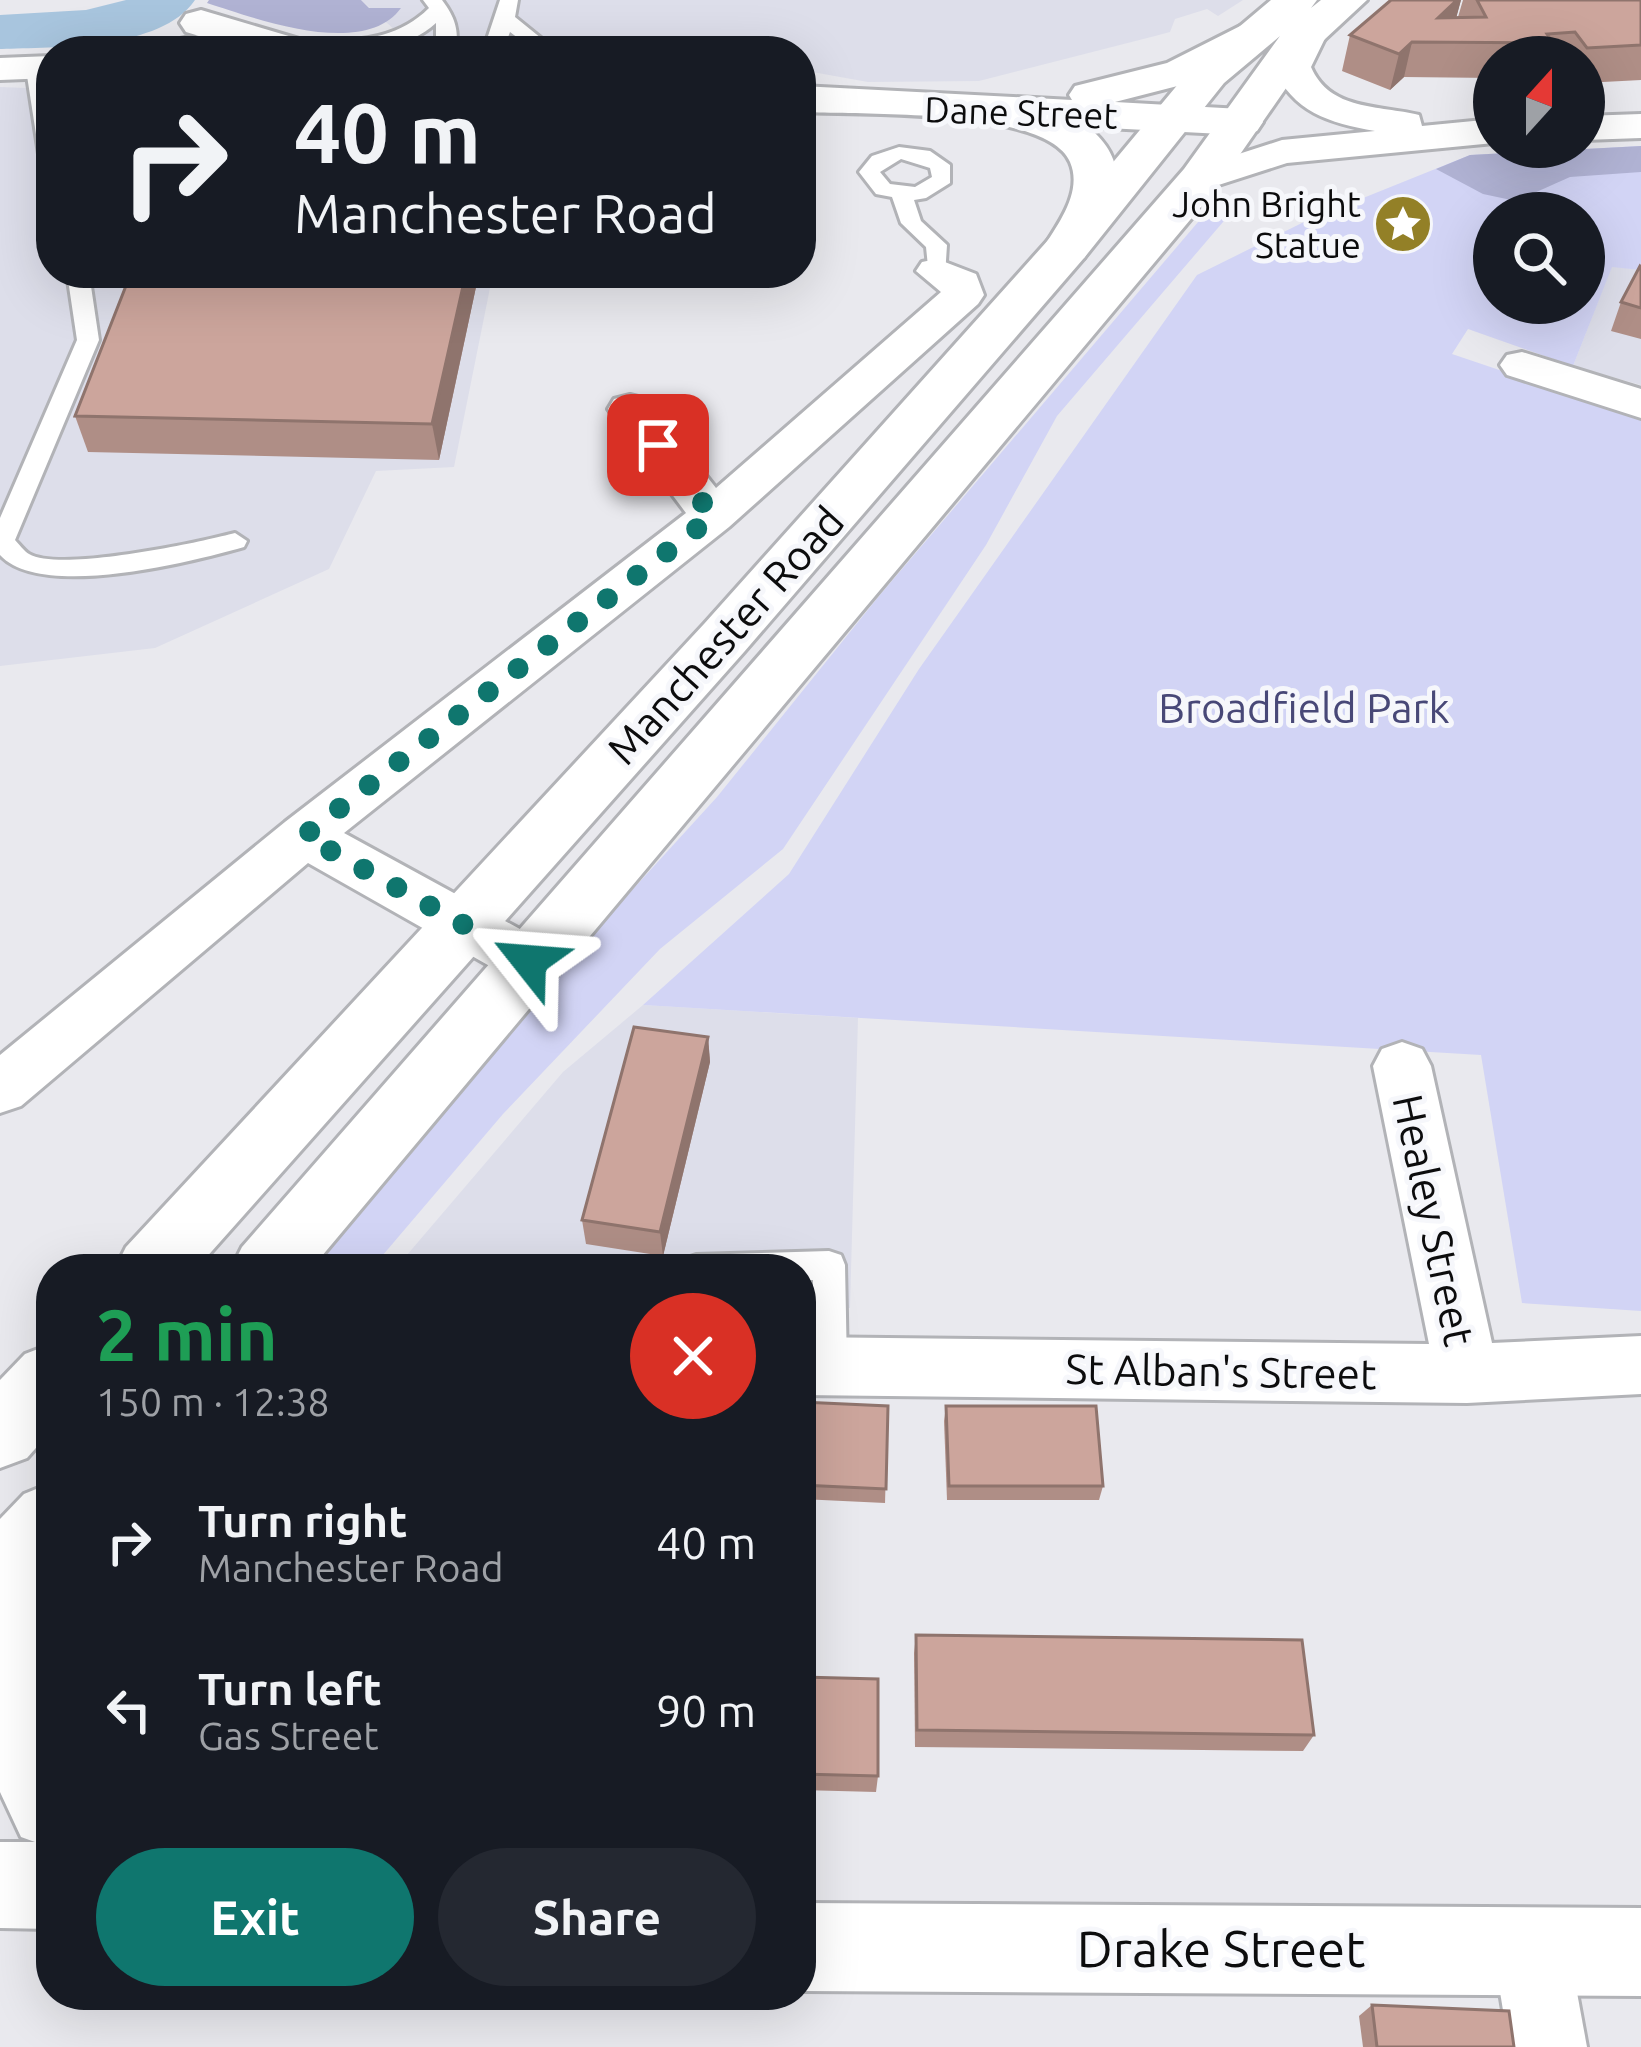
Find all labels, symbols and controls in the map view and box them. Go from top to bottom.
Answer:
north arrow [1473,36,1605,168]
map controls [1473,36,1605,324]
icon: right [96,84,252,240]
text: 40 m [294,85,481,179]
street label: Dane Street [924,88,1118,136]
text: Manchester Road [294,183,717,243]
place label: John Bright Statue [1172,183,1361,265]
button: search [1473,192,1605,324]
place icon: John Bright Statue [1372,193,1434,255]
pin [607,394,709,496]
icon: arrive [625,412,691,478]
street label: Manchester Road [597,497,853,773]
park label: Broadfield Park [1158,684,1450,731]
position arrow [466,898,592,1024]
street label: Healey Street [1384,1090,1484,1350]
button: close [630,1293,756,1419]
text: 2 min [96,1294,278,1375]
street label: St Alban's Street [1065,1345,1377,1397]
text: 150 m · 12:38 [96,1380,330,1423]
text: Turn right [198,1495,407,1546]
icon: right [96,1509,162,1575]
text: 40 m [656,1517,756,1568]
text: Manchester Road [198,1546,503,1589]
text: Turn left [198,1663,382,1714]
icon: left [96,1677,162,1743]
text: 90 m [656,1685,756,1736]
text: Gas Street [198,1714,379,1757]
button: Exit [96,1848,414,1986]
button: Share [438,1848,756,1986]
street label: Drake Street [1077,1919,1365,1977]

